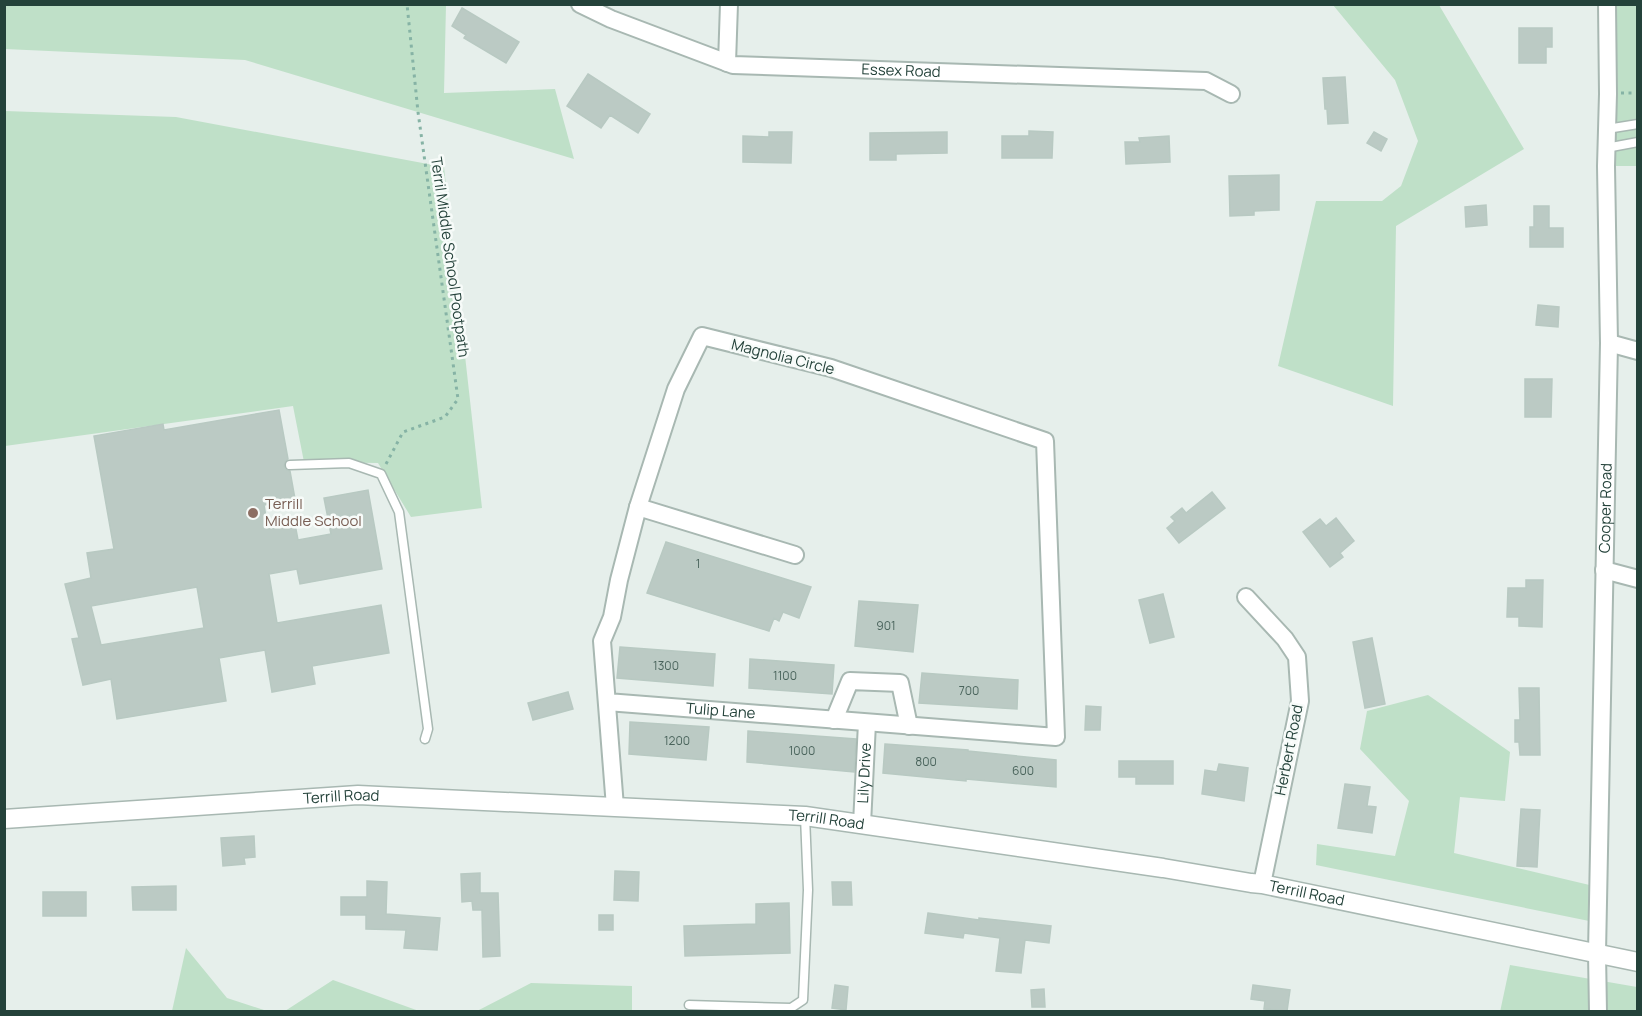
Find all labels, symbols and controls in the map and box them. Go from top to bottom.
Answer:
street label: Essex Road [861,58,941,82]
street label: Terril Middle School Pootpath [426,155,475,359]
street label: Magnolia Circle [729,334,837,380]
street label: Cooper Road [1594,463,1617,553]
place label: Terrill Middle School [265,493,362,531]
marker: Terrill Middle School [246,506,260,520]
house number: 1 [696,555,700,572]
house number: 901 [876,617,896,634]
house number: 1300 [653,657,679,674]
house number: 1100 [773,667,797,684]
house number: 700 [959,682,979,699]
street label: Tulip Lane [685,697,756,724]
street label: Herbert Road [1269,703,1308,797]
house number: 1200 [664,732,690,749]
house number: 1000 [789,742,815,759]
street label: Lily Drive [852,742,876,804]
house number: 800 [915,753,937,770]
house number: 600 [1012,762,1034,779]
street label: Terrill Road [302,784,380,809]
street label: Terrill Road [788,804,866,835]
street label: Terrill Road [1267,875,1346,911]

